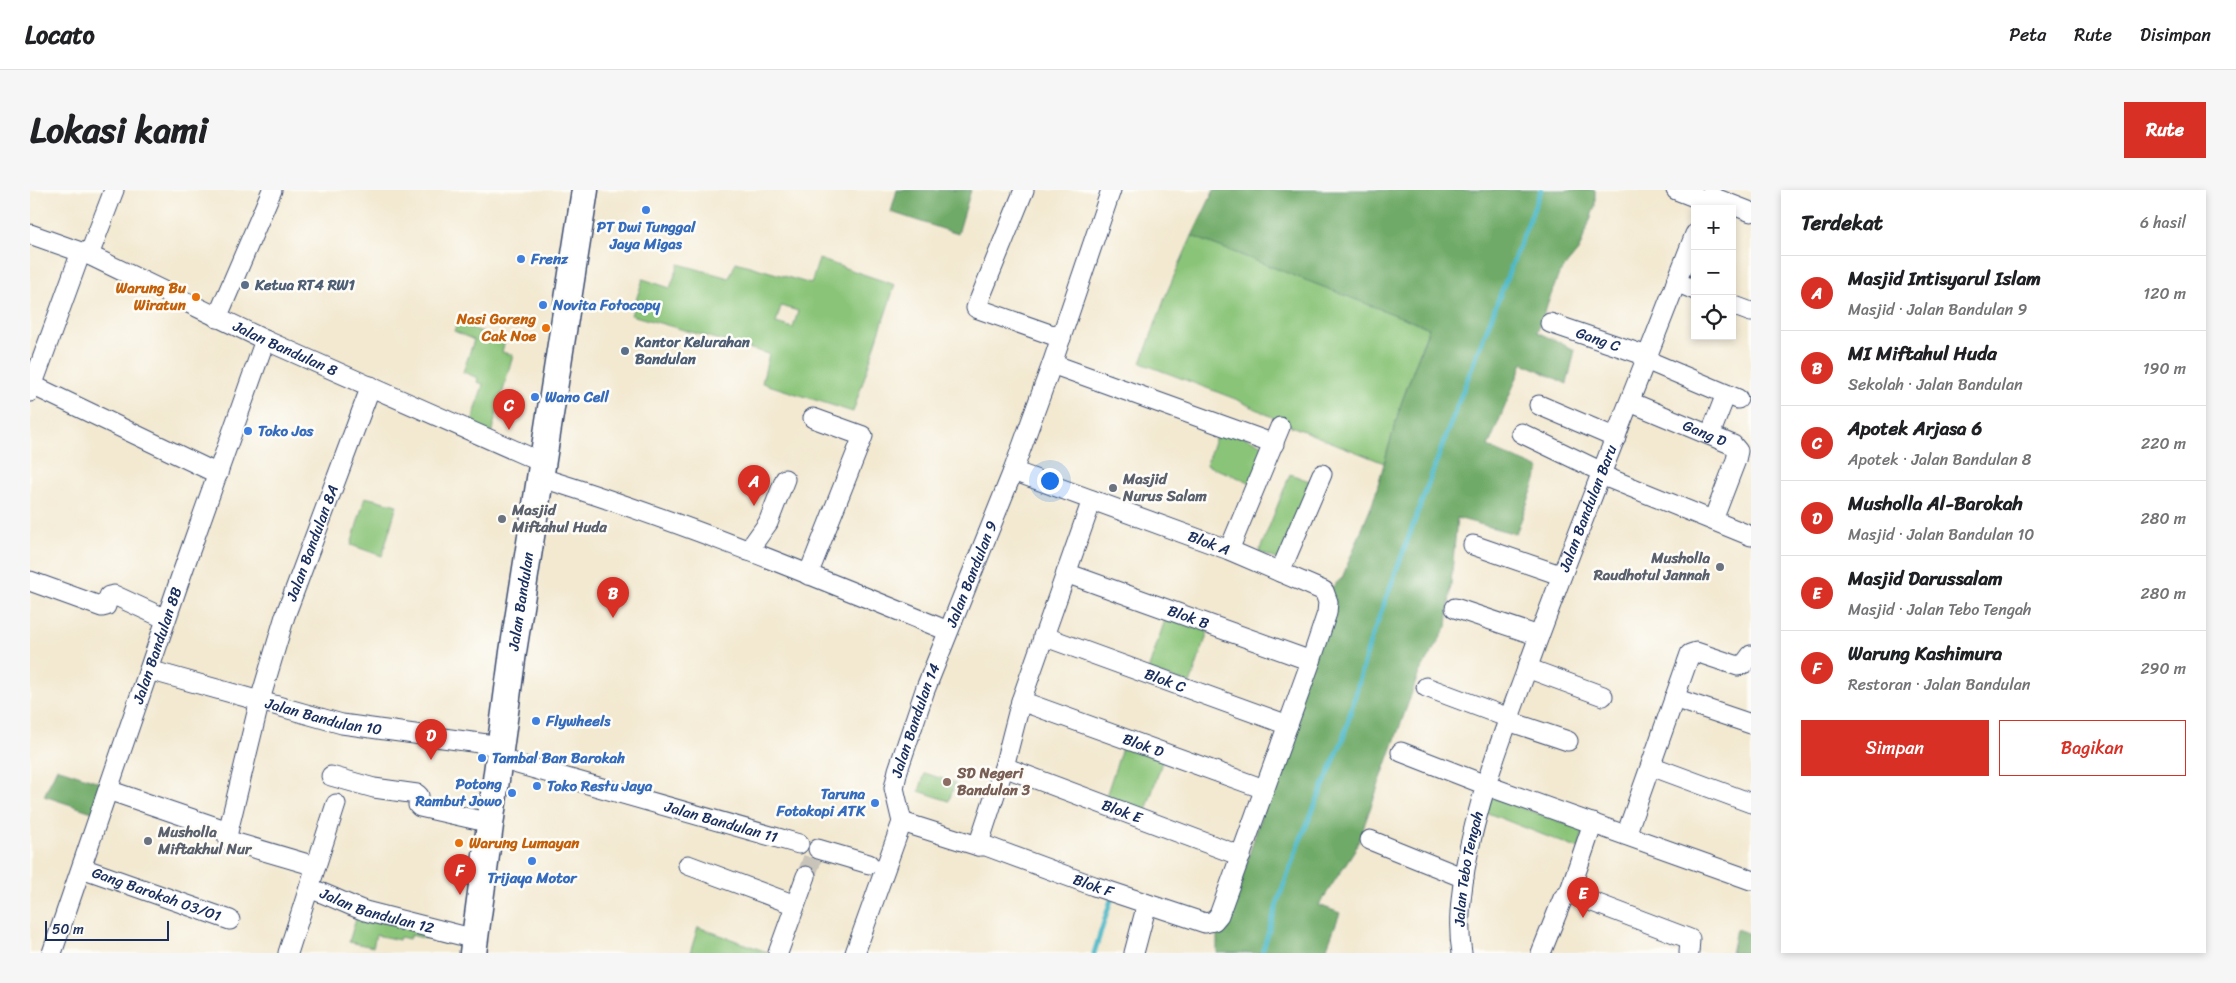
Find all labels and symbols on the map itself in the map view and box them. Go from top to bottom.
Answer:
marker: PT Dwi Tunggal Jaya Migas [640,204,652,216]
place label: PT Dwi Tunggal Jaya Migas [597,214,696,257]
place label: Frenz [530,246,569,272]
marker: Frenz [515,253,527,265]
place label: Ketua RT4 RW1 [254,272,356,298]
place label: Warung Bu Wiratun [116,275,187,318]
marker: Ketua RT4 RW1 [239,279,251,291]
marker: Warung Bu Wiratun [190,291,202,303]
place label: Novita Fotocopy [552,292,660,318]
marker: Novita Fotocopy [537,299,549,311]
place label: Nasi Goreng Cak Noe [456,306,537,349]
street label: Jalan Bandulan 8 [228,313,342,384]
street label: Gang C [1572,320,1625,359]
marker: Nasi Goreng Cak Noe [540,322,552,334]
place label: Kantor Kelurahan Bandulan [634,329,751,372]
marker: Kantor Kelurahan Bandulan [619,345,631,357]
place label: Wano Cell [545,384,610,410]
pin: C [493,389,525,430]
marker: Wano Cell [529,391,541,403]
street label: Gang D [1679,412,1731,454]
place label: Toko Jos [258,418,315,444]
marker: Toko Jos [242,425,254,437]
street label: Jalan Bandulan Baru [1551,441,1624,577]
pin: A [738,465,770,506]
place label: Masjid Nurus Salam [1122,466,1207,509]
your location [1037,468,1063,494]
street label: Jalan Bandulan 8A [278,481,346,606]
marker: Masjid Nurus Salam [1107,482,1119,494]
place label: Masjid Miftahul Huda [511,497,607,540]
marker: Masjid Miftahul Huda [496,513,508,525]
street label: Jalan Bandulan 9 [938,517,1005,632]
street label: Blok A [1184,523,1234,563]
place label: Musholla Raudhotul Jannah [1593,545,1710,588]
street label: Jalan Bandulan [500,550,541,653]
marker: Musholla Raudhotul Jannah [1714,561,1726,573]
pin: B [597,577,629,618]
street label: Jalan Bandulan 8B [125,583,189,708]
street label: Blok B [1164,597,1213,637]
street label: Jalan Bandulan 14 [884,659,947,781]
street label: Blok C [1141,661,1190,700]
street label: Jalan Bandulan 10 [261,690,384,742]
place label: Flywheels [545,708,611,734]
marker: Flywheels [530,715,542,727]
pin: D [415,719,447,760]
street label: Blok D [1119,726,1168,765]
place label: Tambal Ban Barokah [492,745,625,771]
marker: Tambal Ban Barokah [476,752,488,764]
place label: SD Negeri Bandulan 3 [956,760,1031,803]
place label: Potong Rambut Jowo [414,771,502,814]
place label: Toko Restu Jaya [547,773,653,799]
marker: SD Negeri Bandulan 3 [941,776,953,788]
marker: Toko Restu Jaya [531,780,543,792]
place label: Taruna Fotokopi ATK [775,781,866,824]
marker: Potong Rambut Jowo [506,787,518,799]
street label: Blok E [1098,792,1148,831]
street label: Jalan Bandulan 11 [661,793,781,850]
marker: Taruna Fotokopi ATK [869,797,881,809]
street label: Jalan Tebo Tengah [1447,808,1491,928]
place label: Musholla Miftakhul Nur [157,819,253,862]
place label: Warung Lumayan [469,830,580,856]
marker: Musholla Miftakhul Nur [142,835,154,847]
marker: Warung Lumayan [453,837,465,849]
pin: F [444,854,476,895]
marker: Trijaya Motor [526,855,538,867]
street label: Gang Barokah 03/01 [88,859,225,929]
place label: Trijaya Motor [488,865,578,891]
street label: Blok F [1069,866,1119,905]
pin: E [1567,877,1599,918]
street label: Jalan Bandulan 12 [315,880,437,941]
scale bar [45,918,169,941]

